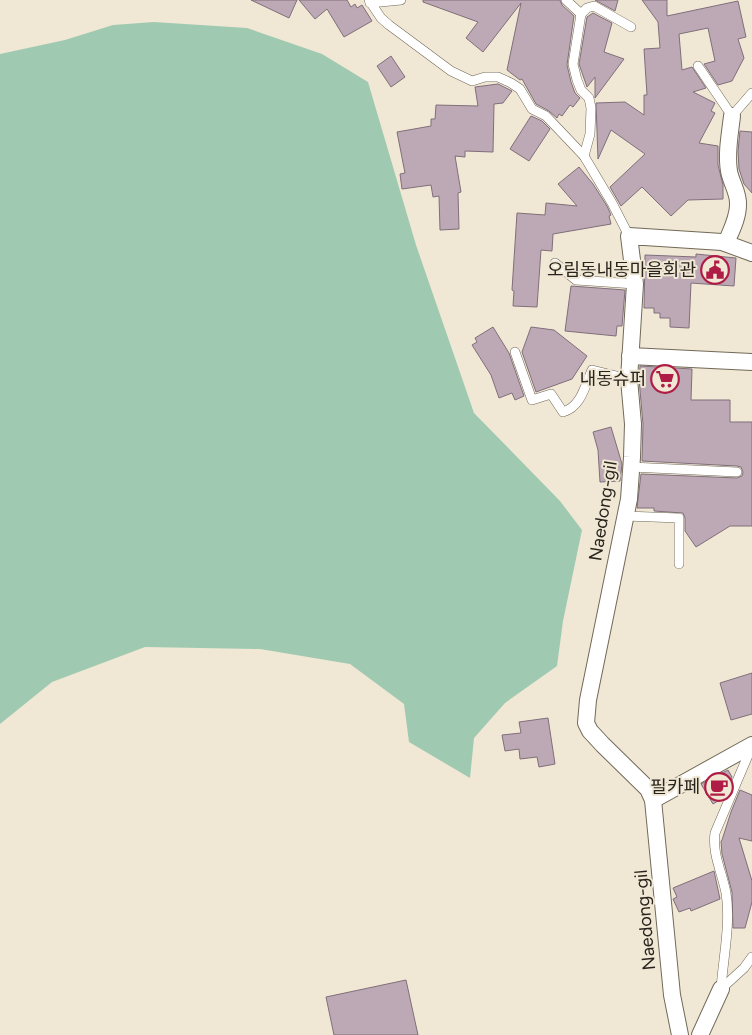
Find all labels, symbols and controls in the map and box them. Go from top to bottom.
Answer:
public building icon: 오림동내동마을회관 [700,255,730,285]
place label: 오림동내동마을회관 [547,259,696,281]
supermarket icon: 내동슈퍼 [650,364,680,394]
place label: 내동슈퍼 [580,368,646,390]
street label: Naedong-gil [584,460,622,562]
cafe icon: 필카페 [704,772,734,802]
place label: 필카페 [650,776,700,798]
street label: Naedong-gil [630,869,660,971]

